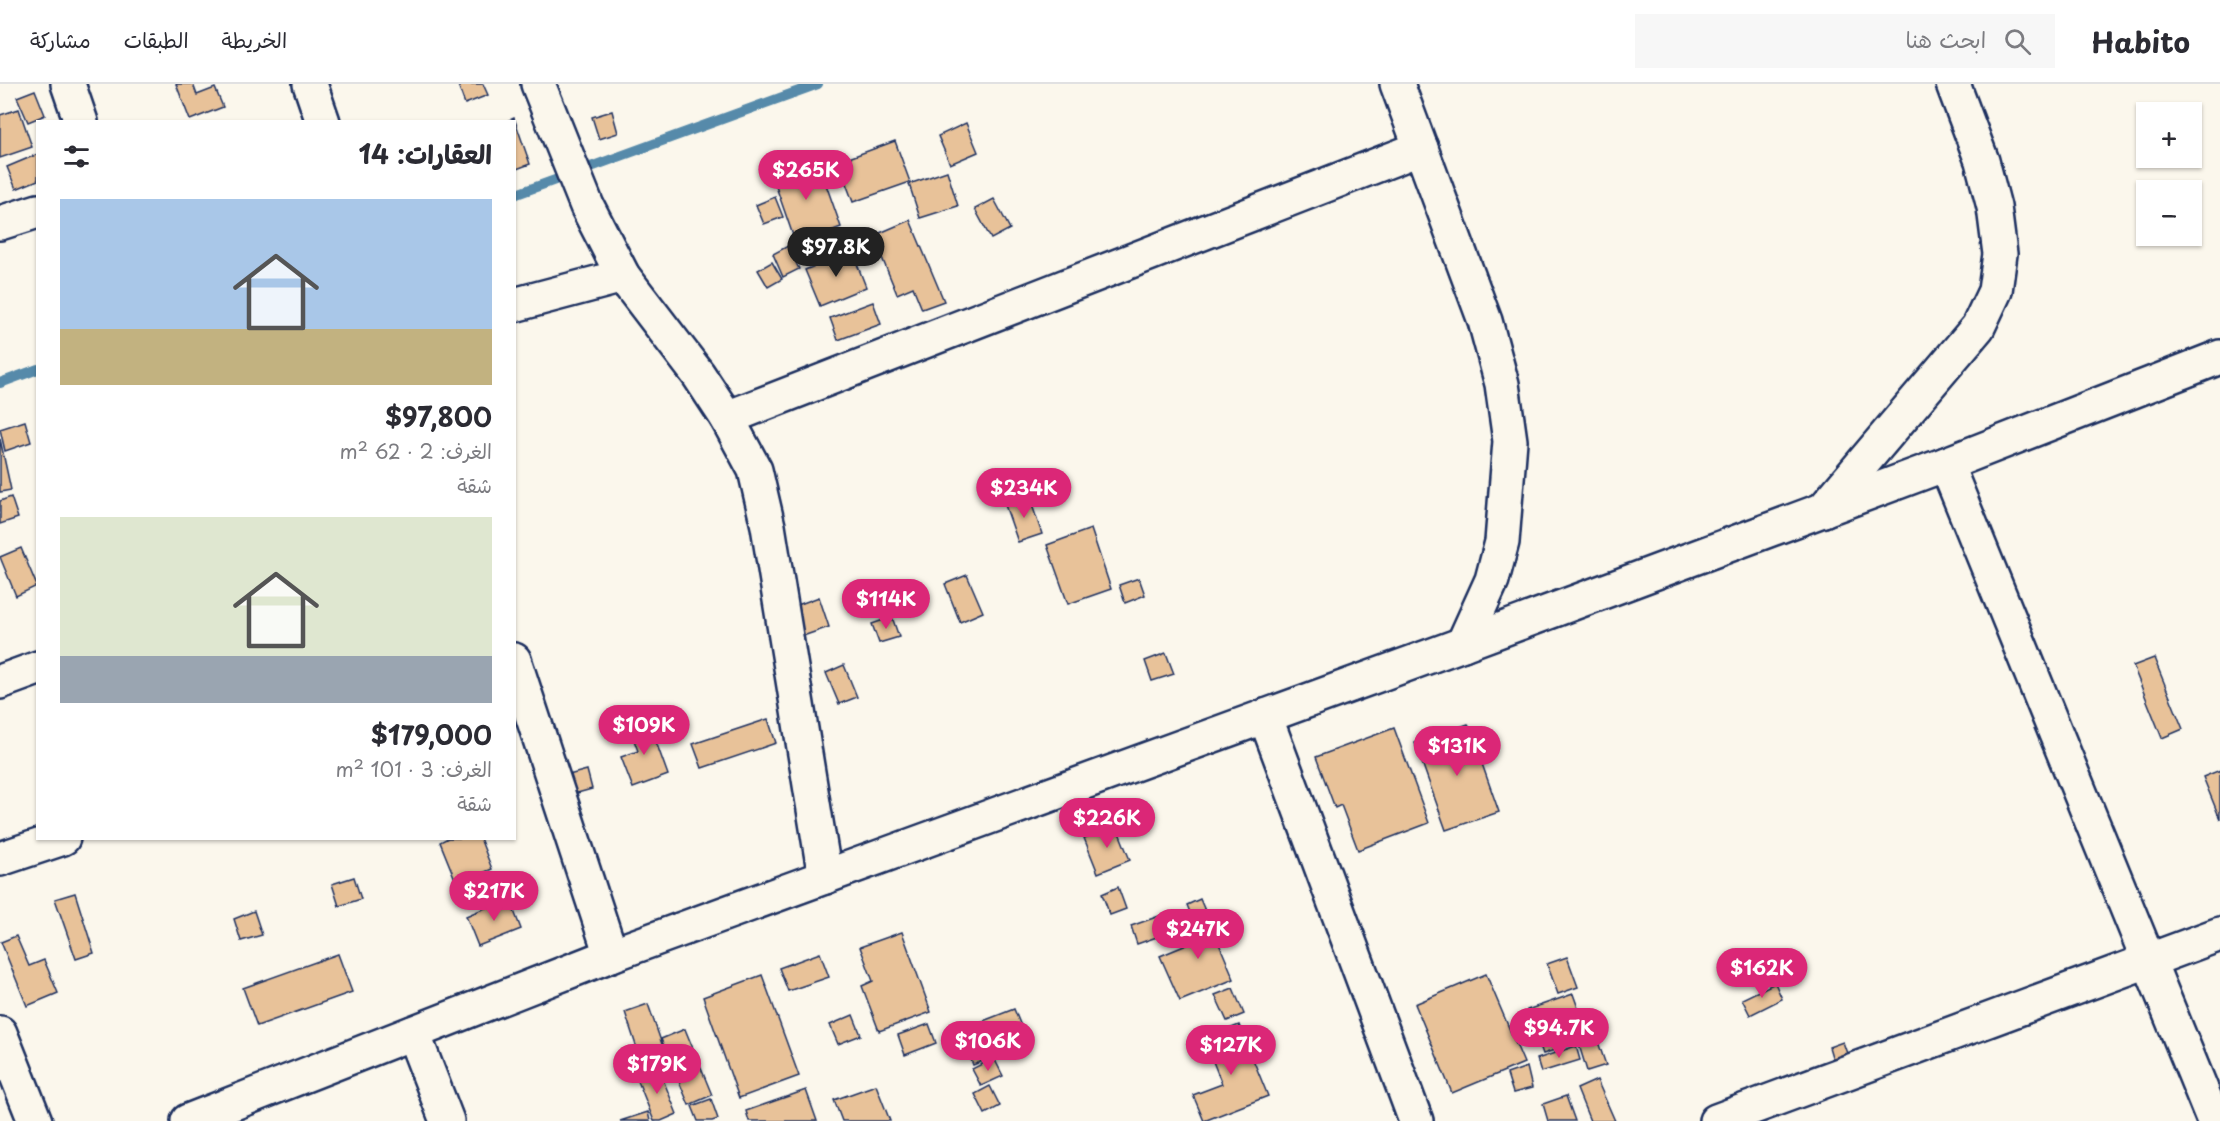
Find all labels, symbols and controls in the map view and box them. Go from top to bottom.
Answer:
search box [1635,14,2055,68]
text: Habito [2091,20,2190,63]
text: ابحث هنا [1905,22,1986,55]
text: مشاركة [30,23,91,55]
text: الطبقات [124,23,189,55]
text: الخريطة [222,23,287,55]
icon: search [2001,25,2034,58]
map controls [2136,102,2202,246]
button: + [2136,102,2202,168]
text: العقارات: 14 [359,134,492,173]
icon: filters [60,140,93,173]
pin: $265K [764,150,848,201]
text: $265K [772,154,840,184]
button: − [2136,180,2202,246]
pin: $97.8K [787,227,885,278]
text: $97.8K [801,231,871,261]
icon: home [222,238,330,346]
text: $97,800 [385,397,492,436]
text: الغرف: 2 · 62 m² [340,436,492,466]
pin: $234K [982,468,1066,519]
text: شقة [457,470,492,500]
text: $234K [990,472,1058,502]
icon: home [222,556,330,664]
pin: $114K [844,579,928,630]
text: $114K [856,583,916,613]
pin: $109K [602,705,686,756]
text: $109K [613,709,675,739]
text: $179,000 [371,715,492,754]
pin: $131K [1415,726,1499,777]
text: $131K [1428,730,1486,760]
text: الغرف: 3 · 101 m² [336,754,492,784]
text: شقة [457,788,492,818]
pin: $226K [1065,798,1149,849]
text: $226K [1073,802,1141,832]
pin: $217K [452,871,536,922]
text: $217K [463,875,525,905]
pin: $247K [1156,909,1240,960]
text: $247K [1166,913,1230,943]
pin: $162K [1720,948,1804,999]
text: $162K [1730,952,1794,982]
pin: $94.7K [1510,1008,1608,1059]
text: $94.7K [1524,1012,1594,1042]
pin: $106K [946,1021,1030,1072]
text: $106K [955,1025,1021,1055]
pin: $127K [1189,1025,1273,1076]
text: $127K [1200,1029,1262,1059]
pin: $179K [615,1044,699,1095]
text: $179K [627,1048,687,1078]

